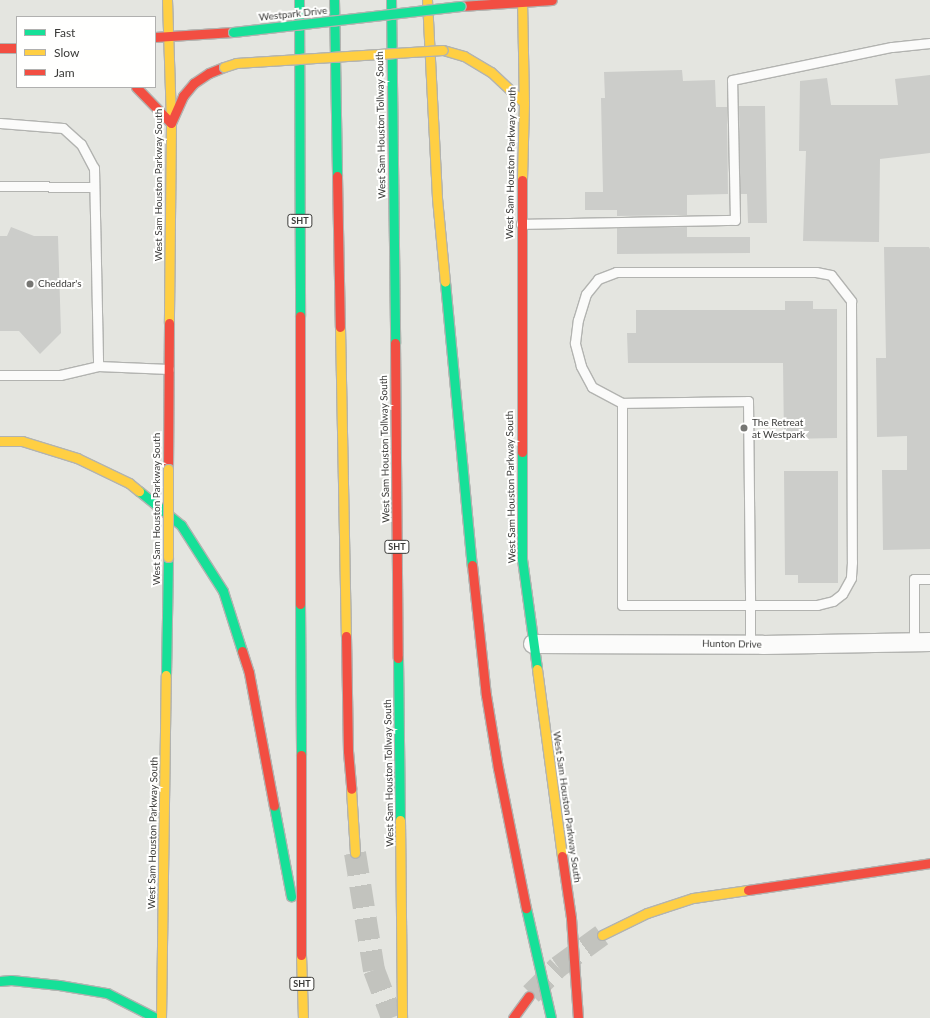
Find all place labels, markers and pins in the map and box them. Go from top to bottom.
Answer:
place label: Cheddar's [38,278,82,290]
marker: Cheddar's [25,279,35,289]
place label: The Retreat at Westpark [752,416,805,440]
marker: The Retreat at Westpark [739,423,749,433]

